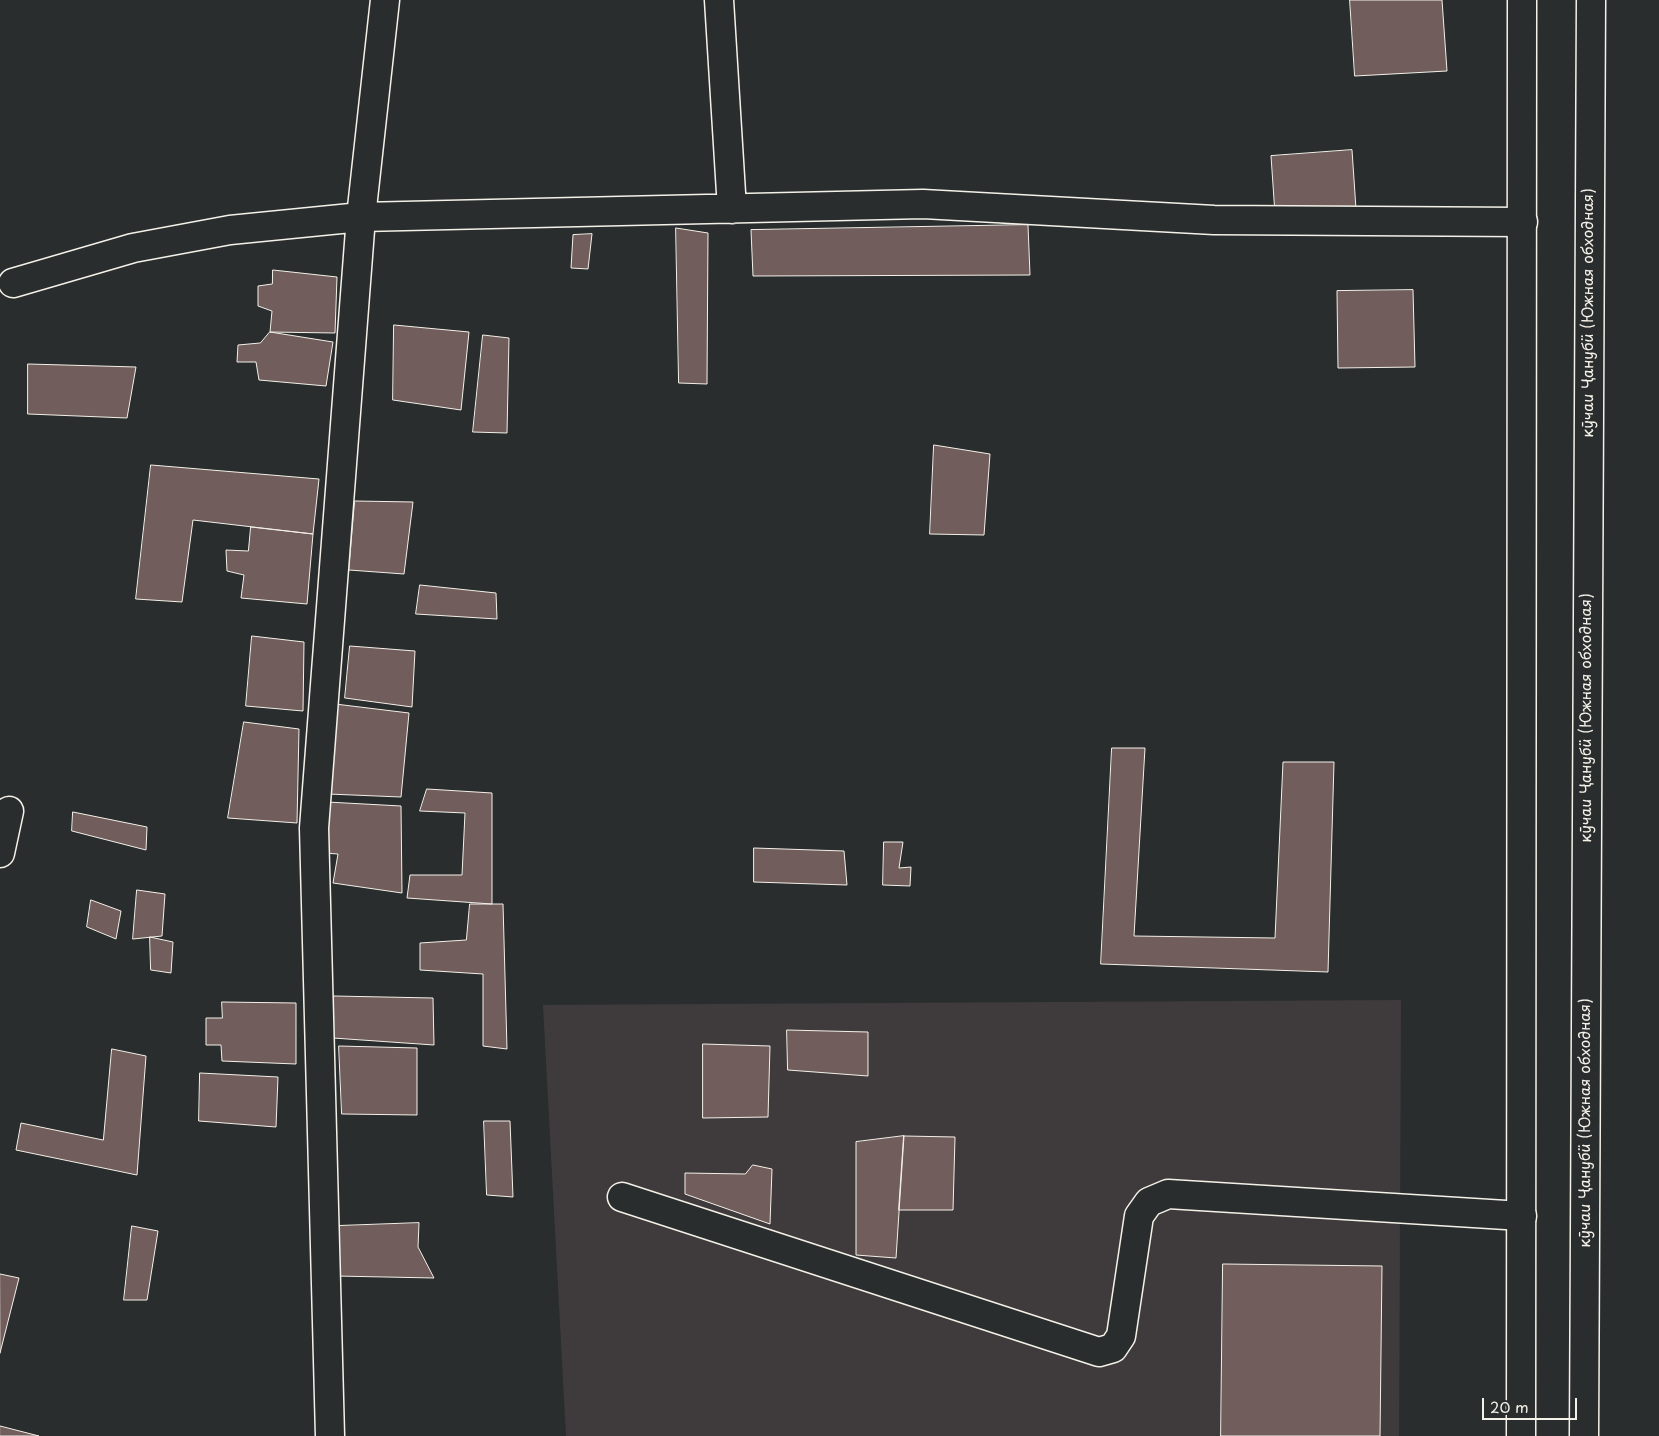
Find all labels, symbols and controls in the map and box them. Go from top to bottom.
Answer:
street label: кӯчаи Ҷанубӣ (Южная обходная) [1580,188,1598,438]
street label: кӯчаи Ҷанубӣ (Южная обходная) [1578,593,1596,843]
street label: кӯчаи Ҷанубӣ (Южная обходная) [1577,998,1595,1248]
scale bar [1484,1388,1579,1420]
text: 20 m [1490,1395,1529,1418]

